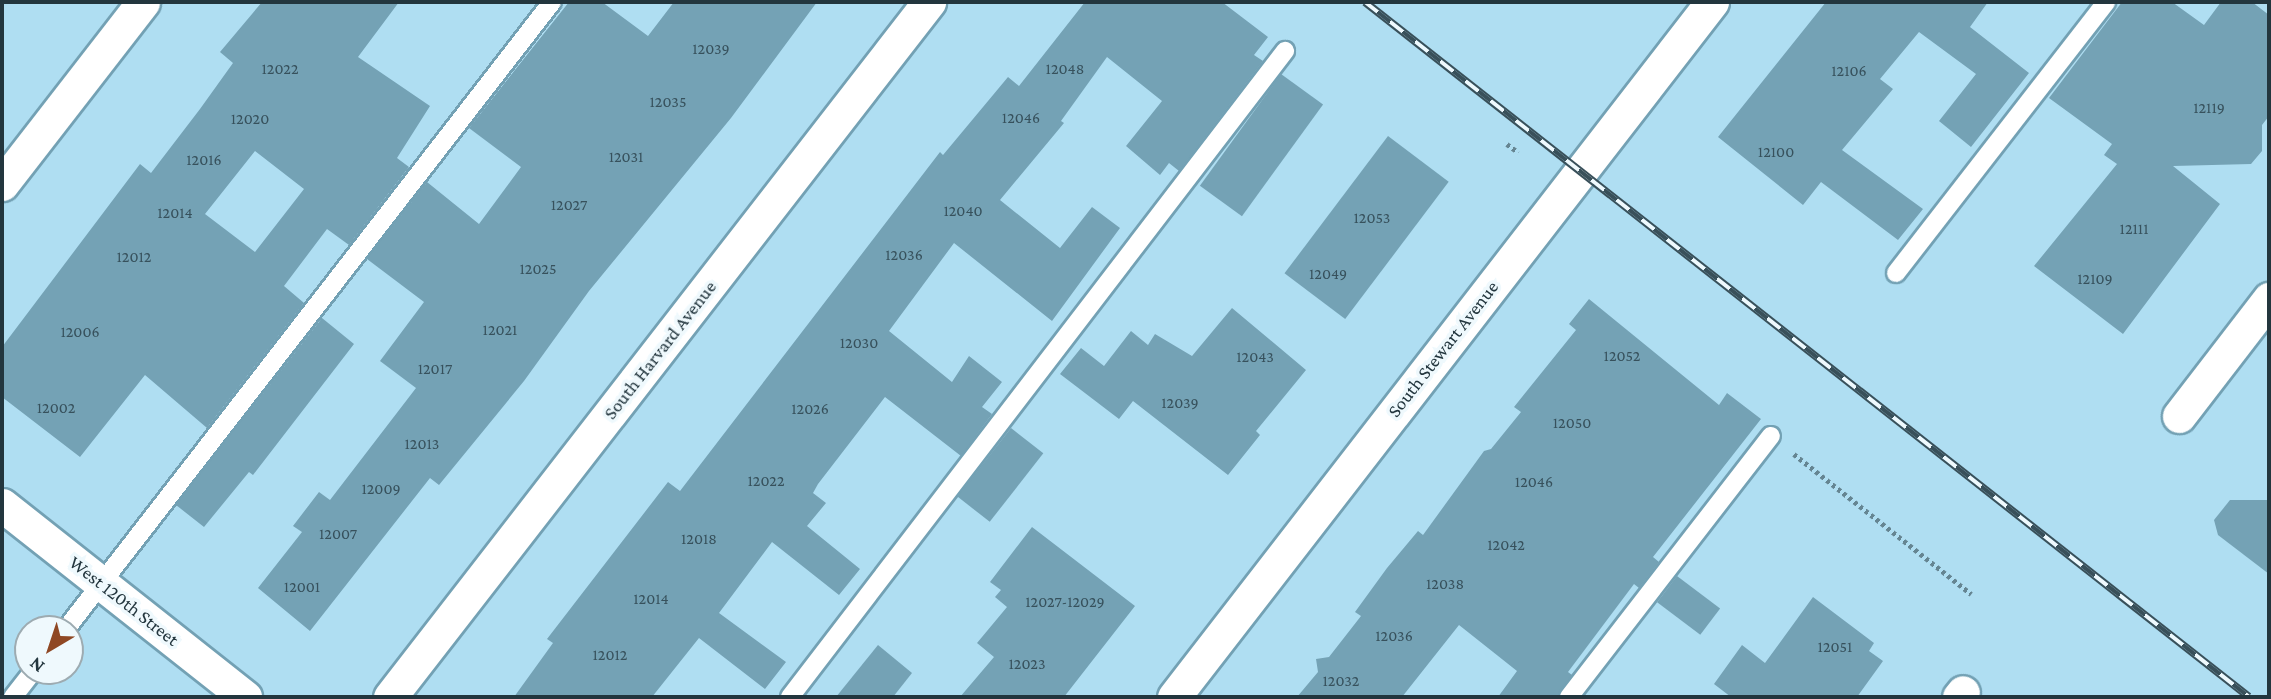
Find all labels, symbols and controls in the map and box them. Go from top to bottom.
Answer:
house number: 12039 [692,39,730,59]
house number: 12022 [262,59,298,79]
house number: 12048 [1046,59,1084,79]
house number: 12106 [1831,61,1867,81]
house number: 12035 [650,92,686,112]
house number: 12119 [2193,98,2225,118]
house number: 12046 [1002,108,1040,128]
house number: 12020 [231,109,269,129]
house number: 12100 [1758,142,1794,162]
house number: 12031 [609,147,643,167]
house number: 12016 [186,150,222,170]
house number: 12027 [551,195,587,215]
house number: 12040 [943,201,983,221]
house number: 12014 [157,203,193,223]
house number: 12053 [1354,208,1390,228]
house number: 12111 [2120,219,2148,239]
house number: 12036 [885,245,923,265]
house number: 12012 [117,247,151,267]
house number: 12025 [520,259,556,279]
house number: 12049 [1309,264,1347,284]
house number: 12109 [2077,269,2113,289]
street label: South Harvard Avenue [599,276,721,424]
street label: South Stewart Avenue [1383,276,1503,422]
house number: 12021 [483,320,517,340]
house number: 12006 [60,322,100,342]
house number: 12030 [840,333,878,353]
house number: 12052 [1604,346,1640,366]
house number: 12043 [1236,347,1274,367]
house number: 12017 [418,359,452,379]
house number: 12039 [1161,393,1199,413]
house number: 12002 [37,398,75,418]
house number: 12026 [791,399,829,419]
house number: 12050 [1553,413,1591,433]
house number: 12013 [405,434,439,454]
house number: 12022 [748,471,784,491]
house number: 12046 [1515,472,1553,492]
house number: 12009 [361,479,401,499]
house number: 12007 [319,524,357,544]
house number: 12018 [681,529,717,549]
house number: 12042 [1487,535,1525,555]
street label: West 120th Street [65,551,183,651]
house number: 12038 [1426,574,1464,594]
house number: 12001 [284,577,320,597]
house number: 12014 [633,589,669,609]
house number: 12027-12029 [1025,592,1105,612]
north arrow [14,615,84,685]
house number: 12036 [1375,626,1413,646]
house number: 12051 [1818,637,1852,657]
house number: 12012 [593,645,627,665]
text: N [25,653,48,677]
house number: 12023 [1008,654,1046,674]
house number: 12032 [1323,671,1359,691]

